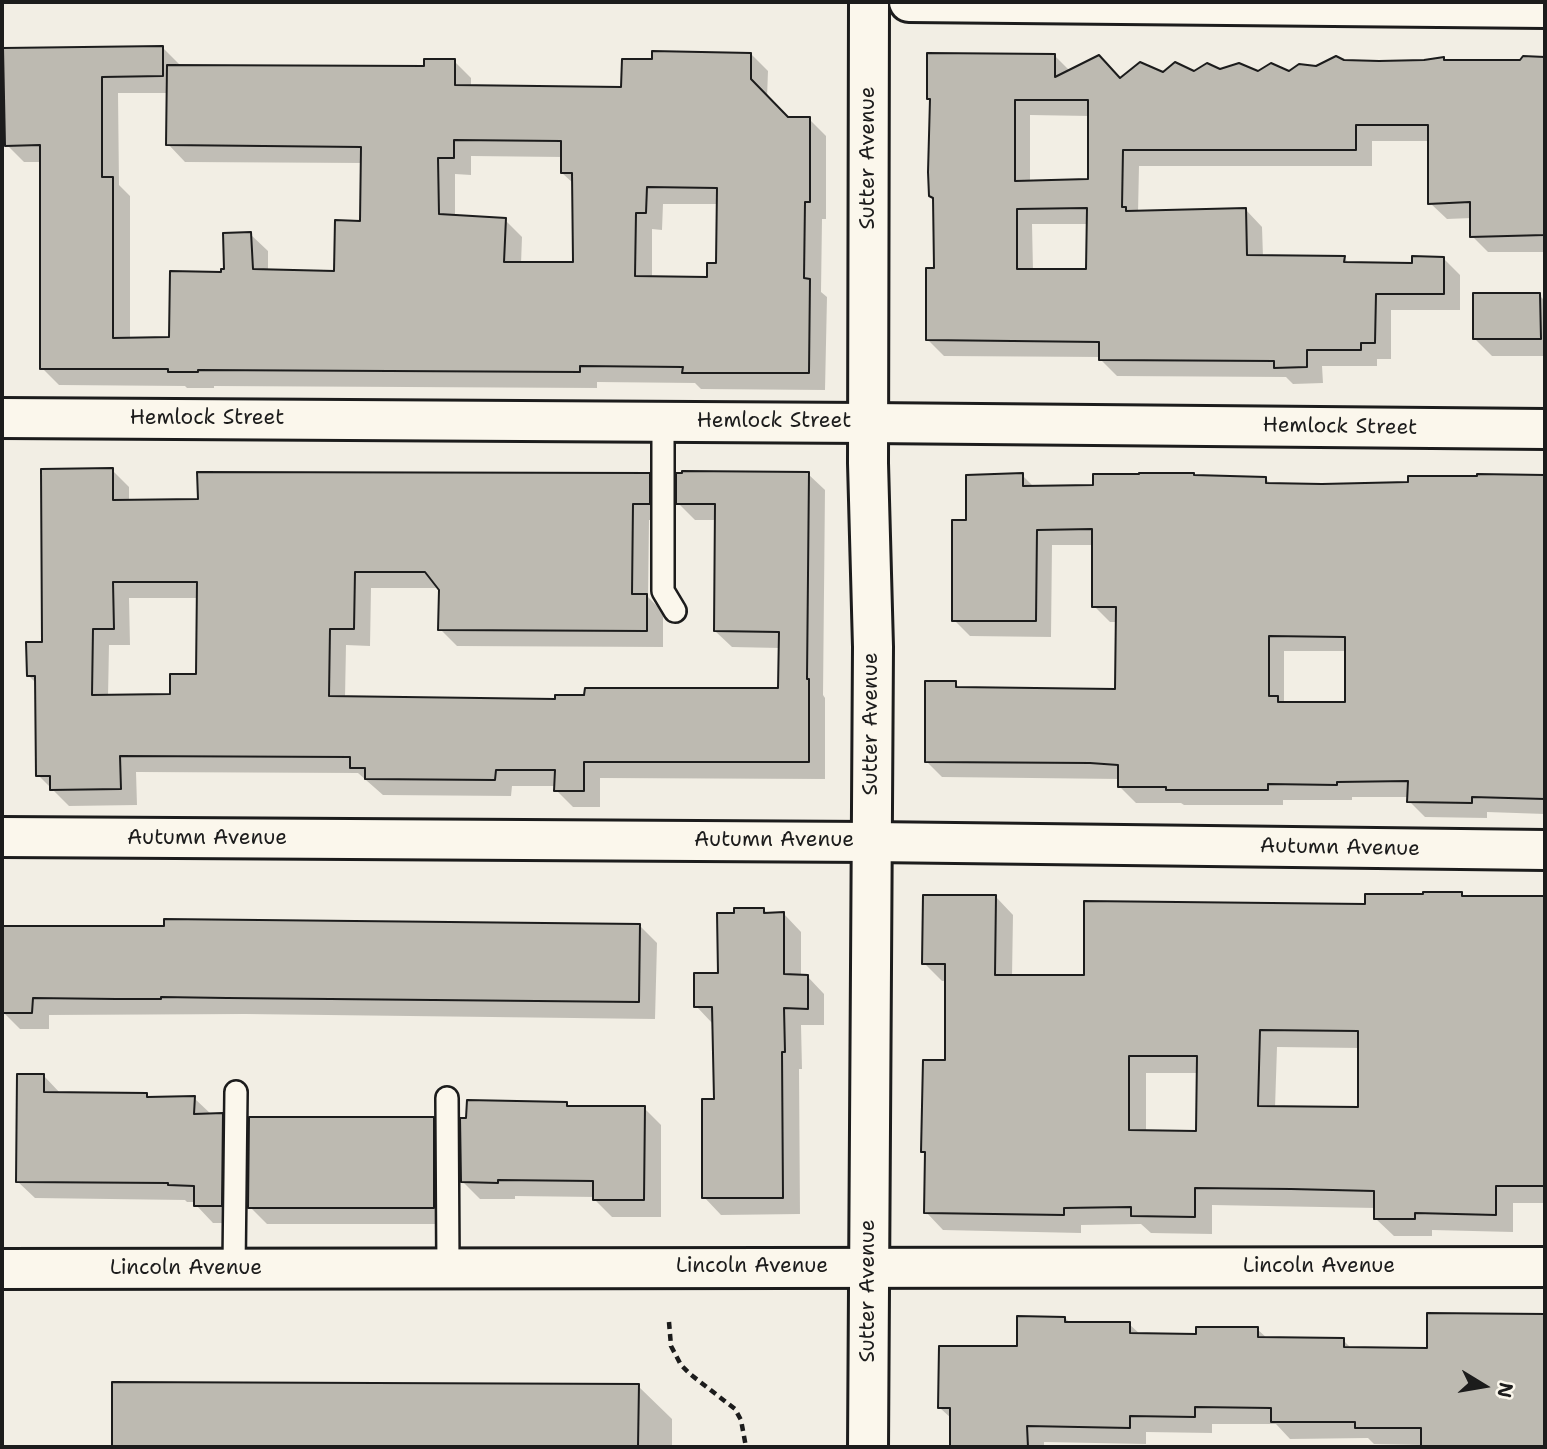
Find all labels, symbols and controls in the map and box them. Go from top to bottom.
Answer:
street label: Sutter Avenue [856,86,882,230]
street label: Hemlock Street [130,406,284,432]
street label: Hemlock Street [697,409,851,435]
street label: Hemlock Street [1262,413,1418,441]
street label: Sutter Avenue [859,652,885,796]
street label: Autumn Avenue [127,826,287,852]
street label: Autumn Avenue [694,828,854,854]
street label: Autumn Avenue [1260,834,1420,862]
street label: Sutter Avenue [856,1219,882,1363]
street label: Lincoln Avenue [676,1254,828,1280]
street label: Lincoln Avenue [1243,1254,1395,1280]
street label: Lincoln Avenue [110,1256,262,1282]
north arrow [1449,1351,1519,1421]
text: N [1491,1380,1519,1400]

